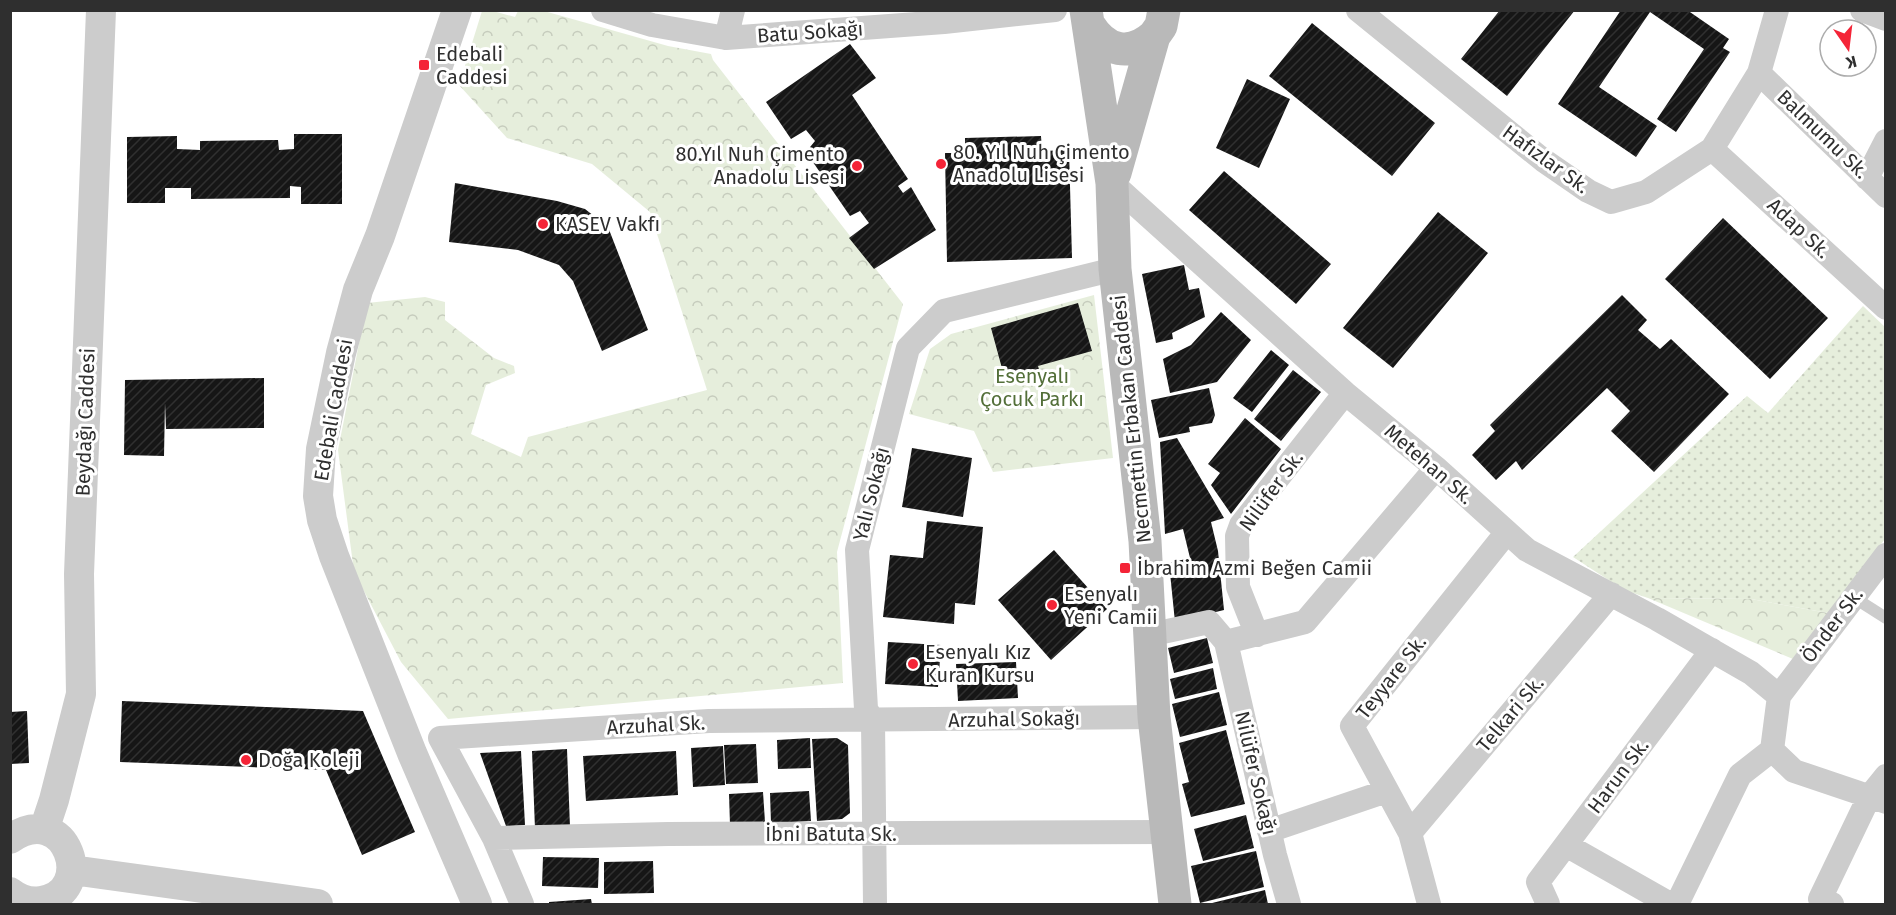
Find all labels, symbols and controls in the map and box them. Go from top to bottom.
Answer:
street label: Batu Sokağı [756,16,864,48]
north arrow [1818,18,1878,78]
place label: Edebali̇ Caddesi̇ [436,42,508,89]
text: K [1843,52,1859,73]
marker: Edebali̇ Caddesi̇ [417,58,431,72]
street label: Balmumu Sk. [1772,85,1874,183]
street label: Hafızlar Sk. [1498,120,1594,198]
place label: 80. Yıl Nuh Çimento Anadolu Lisesi [953,140,1130,187]
place label: 80.Yıl Nuh Çimento Anadolu Lisesi [675,142,845,189]
marker: 80. Yıl Nuh Çimento Anadolu Lisesi [934,157,948,171]
marker: 80.Yıl Nuh Çimento Anadolu Lisesi [850,159,864,173]
street label: Adap Sk. [1762,193,1836,263]
place label: KASEV Vakfı [555,212,660,236]
marker: KASEV Vakfı [536,217,550,231]
street label: Necmettin Erbakan Caddesi [1106,294,1156,544]
street label: Edebali Caddesi [309,337,357,483]
street label: Beydağı Caddesi [70,347,100,497]
park label: Esenyalı Çocuk Parkı [980,364,1084,412]
street label: Metehan Sk. [1380,419,1478,509]
street label: Yalı Sokağı [848,444,894,544]
street label: Nilüfer Sk. [1234,446,1308,536]
place label: İbrahim Azmi Beğen Camii [1137,556,1372,580]
marker: İbrahim Azmi Beğen Camii [1118,561,1132,575]
place label: Esenyalı Yeni Camii [1064,582,1158,629]
street label: Önder Sk. [1796,583,1868,667]
marker: Esenyalı Yeni Camii [1045,598,1059,612]
street label: Teyyare Sk. [1351,630,1431,724]
place label: Esenyalı Kız Kuran Kursu [925,640,1035,687]
marker: Esenyalı Kız Kuran Kursu [906,657,920,671]
street label: Telkari Sk. [1471,671,1549,757]
street label: Arzuhal Sokağı [948,706,1080,732]
street label: Nilüfer Sokağı [1230,709,1282,837]
street label: Arzuhal Sk. [606,710,706,740]
street label: Harun Sk. [1582,734,1654,818]
place label: Doğa Koleji [258,748,360,772]
marker: Doğa Koleji [239,753,253,767]
street label: İbni Batuta Sk. [765,822,897,846]

